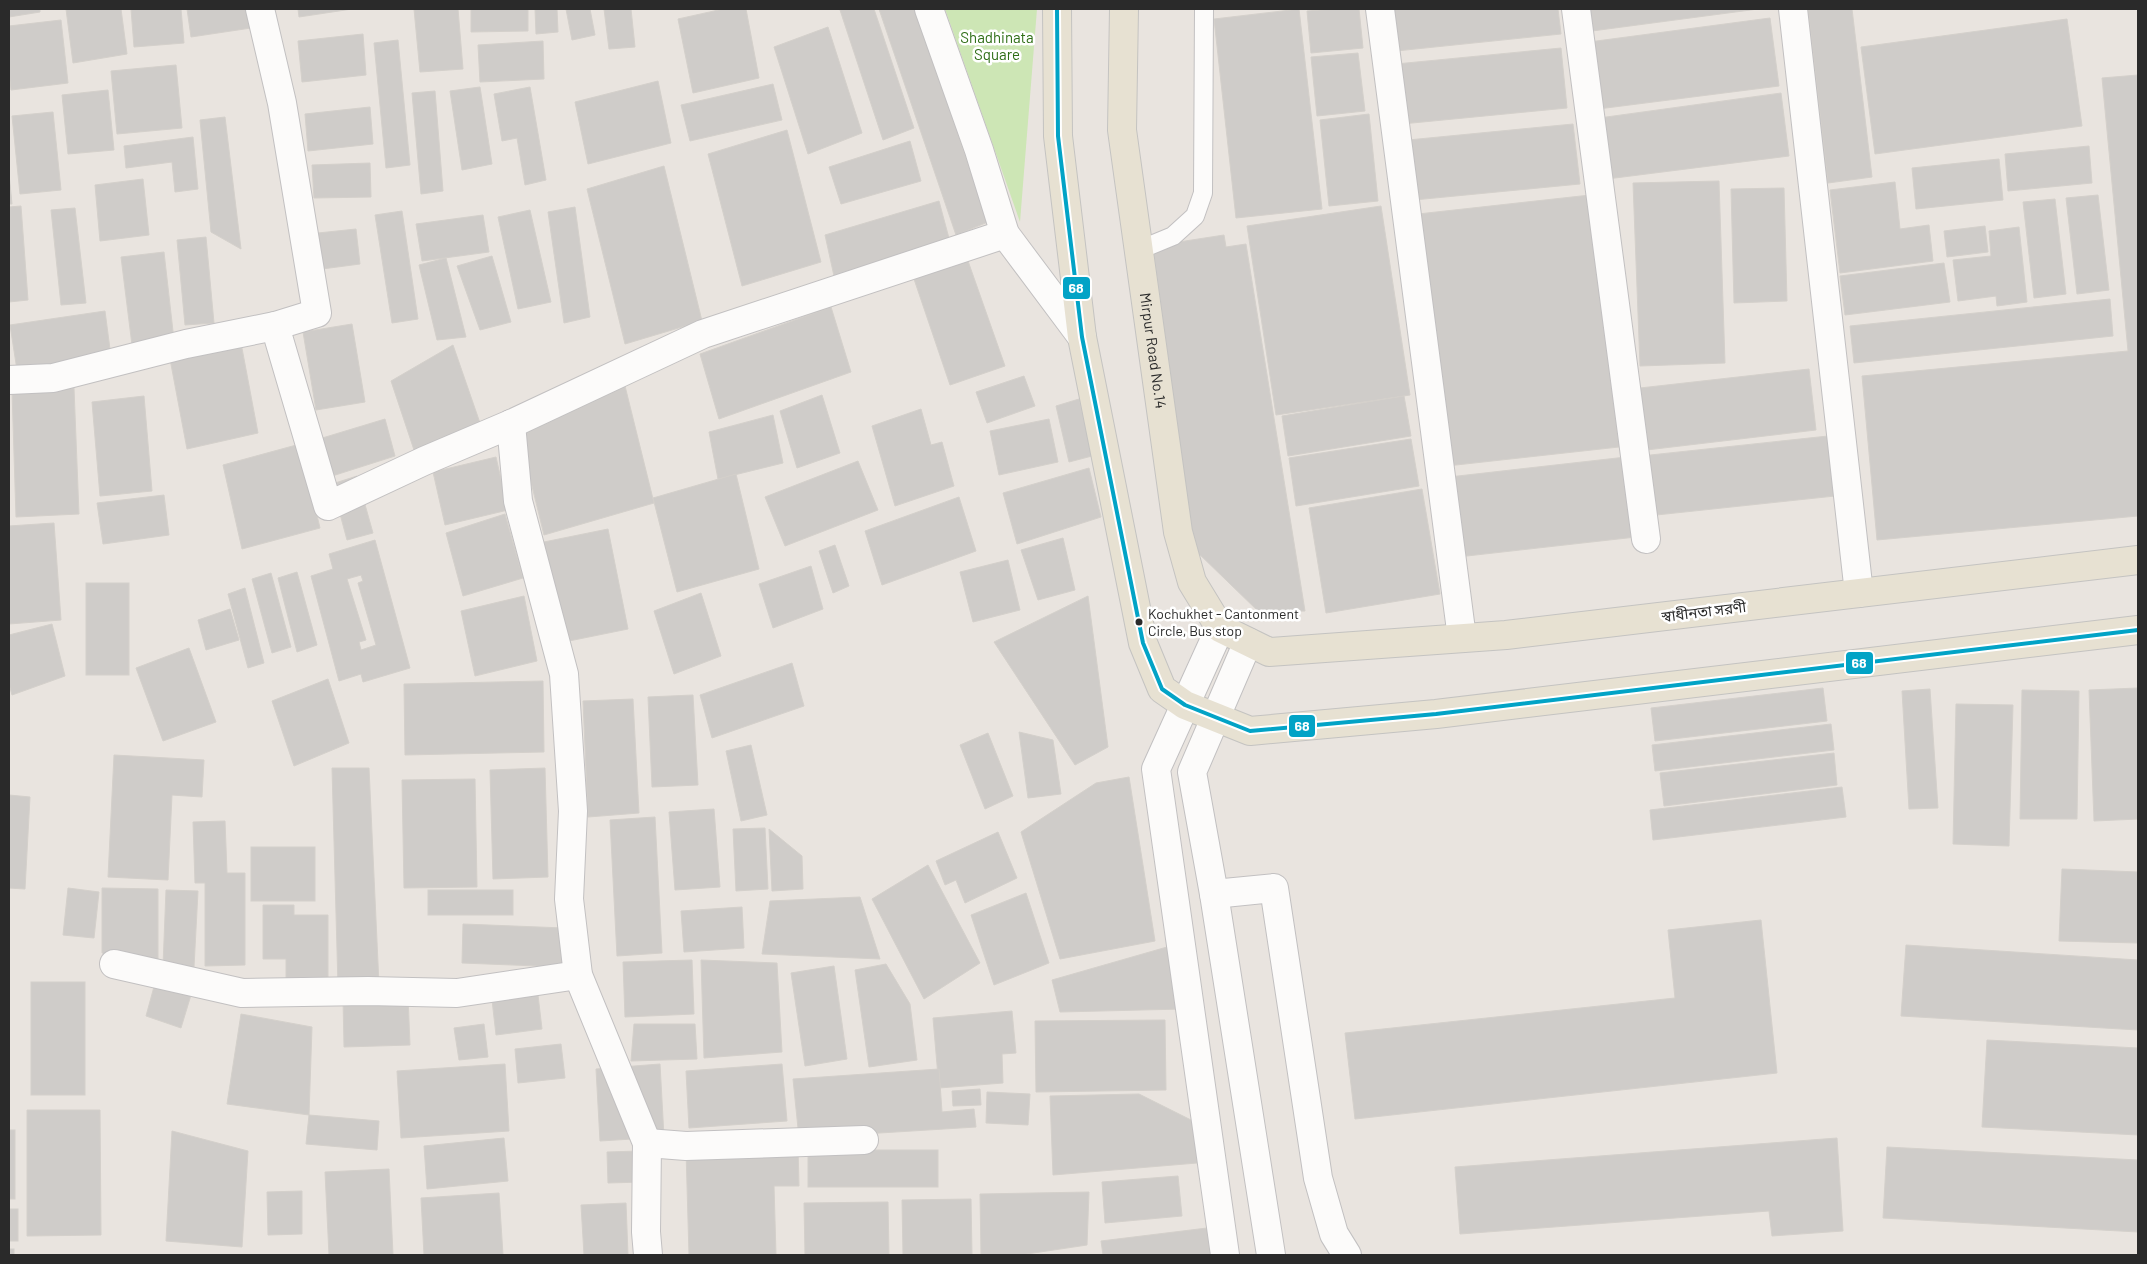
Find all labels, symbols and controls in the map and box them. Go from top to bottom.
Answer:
park label: Shadhinata Square [960,28,1034,63]
line badge: 68 [1062,276,1091,300]
text: 68 [1068,279,1084,296]
street label: Mirpur Road No.14 [1137,292,1171,410]
street label: স্বাধীনতা সরণী [1660,597,1748,625]
place label: Kochukhet - Cantonment Circle, Bus stop [1148,605,1299,639]
marker: Kochukhet - Cantonment Circle, Bus stop [1134,617,1144,627]
line badge: 68 [1845,651,1874,675]
text: 68 [1851,654,1867,671]
line badge: 68 [1288,714,1316,738]
text: 68 [1294,717,1310,734]

